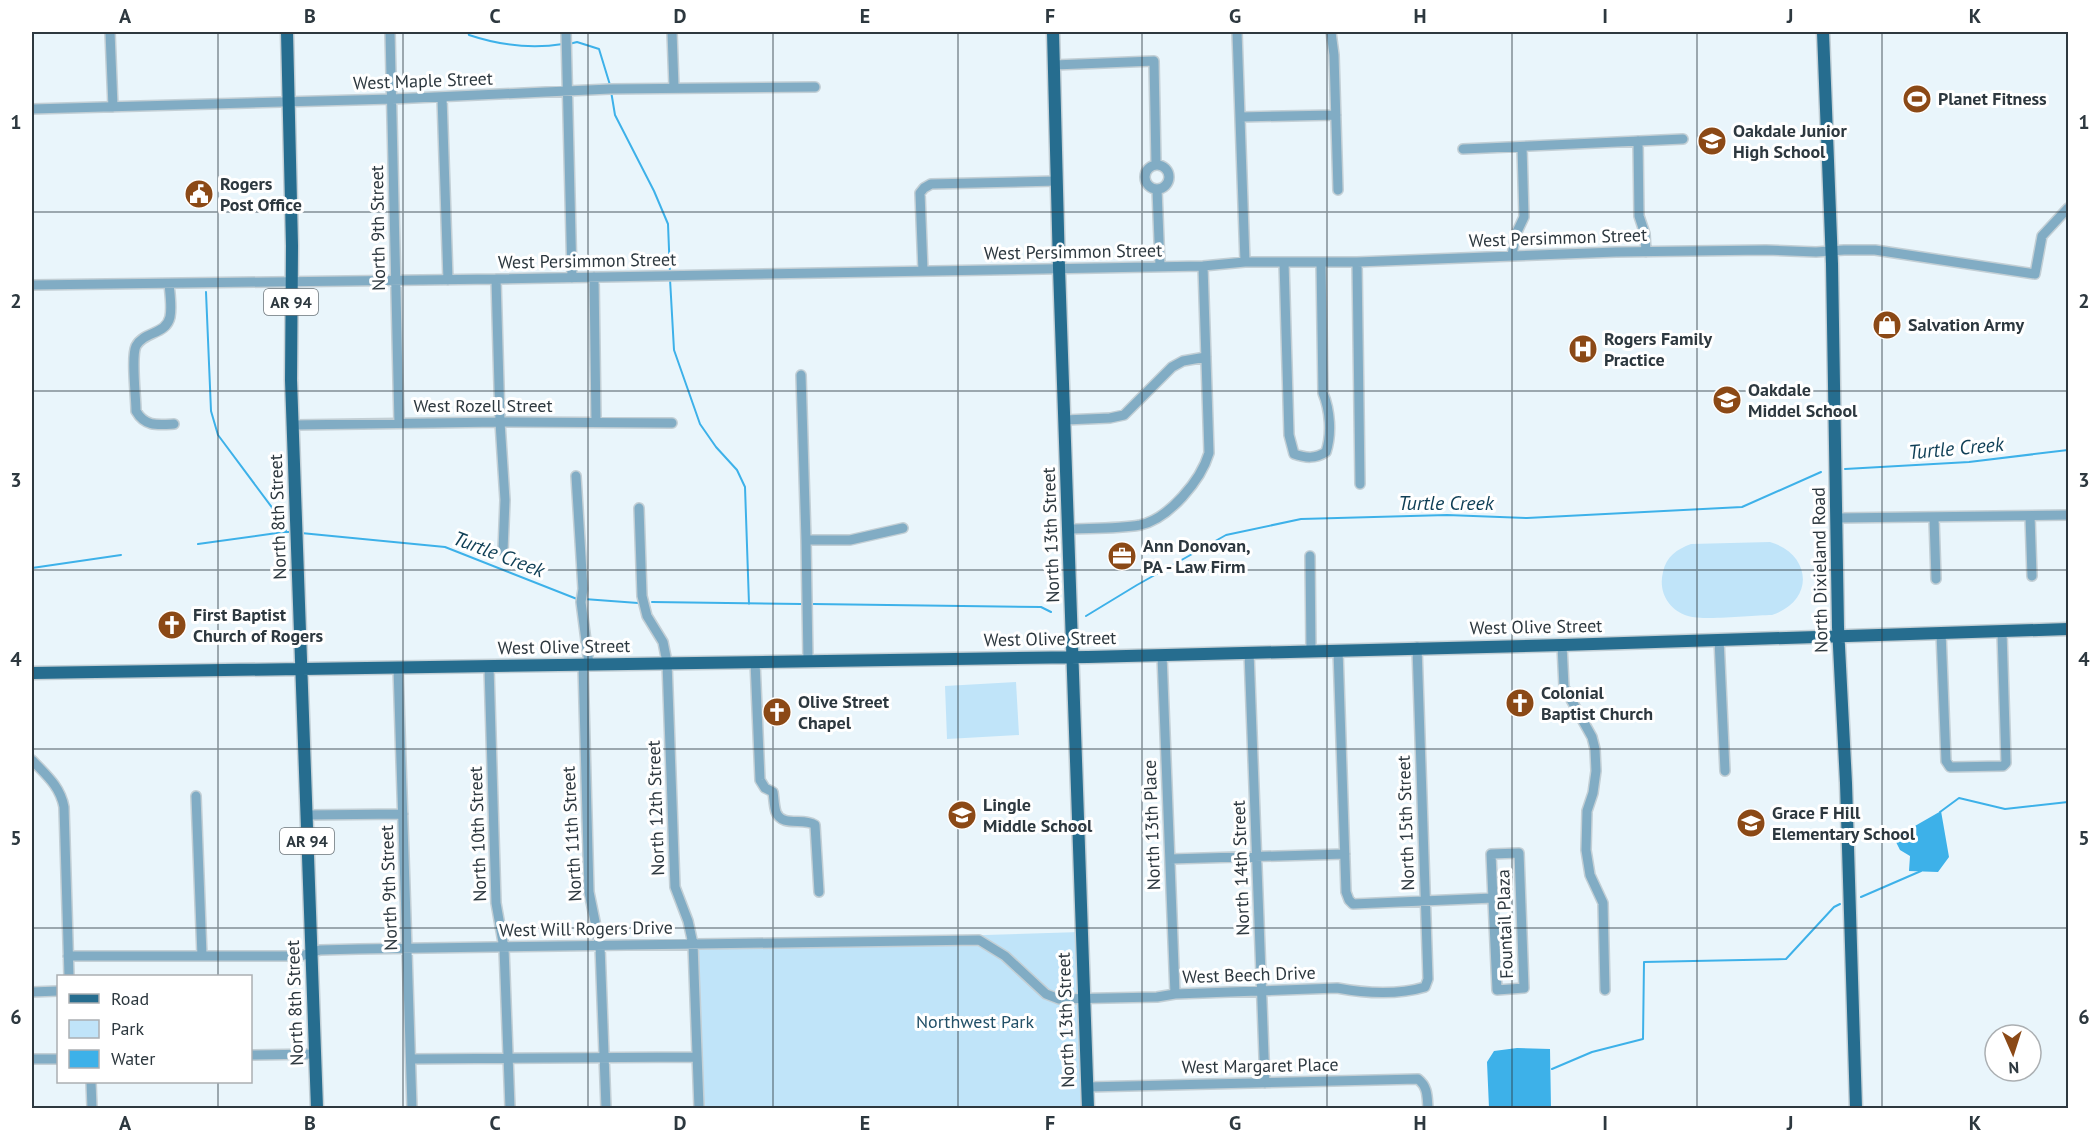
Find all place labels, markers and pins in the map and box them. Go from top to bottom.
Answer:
sports icon: Planet Fitness [1901,83,1933,115]
place label: Planet Fitness [1938,87,2047,110]
place label: Oakdale Junior High School [1733,119,1847,163]
school or university icon: Oakdale Junior High School [1696,125,1728,157]
place label: Rogers Post Office [220,172,302,216]
public building icon: Rogers Post Office [183,178,215,210]
shop icon: Salvation Army [1871,309,1903,341]
place label: Salvation Army [1908,313,2024,336]
place label: Rogers Family Practice [1604,327,1713,371]
hospital icon: Rogers Family Practice [1567,333,1599,365]
place label: Oakdale Middel School [1748,378,1858,422]
school or university icon: Oakdale Middel School [1711,384,1743,416]
place label: Ann Donovan, PA - Law Firm [1143,534,1251,578]
office icon: Ann Donovan, PA - Law Firm [1106,540,1138,572]
place label: First Baptist Church of Rogers [193,603,324,647]
church icon: First Baptist Church of Rogers [156,609,188,641]
place label: Colonial Baptist Church [1541,681,1653,725]
church icon: Colonial Baptist Church [1504,687,1536,719]
place label: Olive Street Chapel [798,690,890,734]
church icon: Olive Street Chapel [761,696,793,728]
place label: Lingle Middle School [983,793,1093,837]
school or university icon: Lingle Middle School [946,799,978,831]
place label: Grace F Hill Elementary School [1772,801,1916,845]
school or university icon: Grace F Hill Elementary School [1735,807,1767,839]

